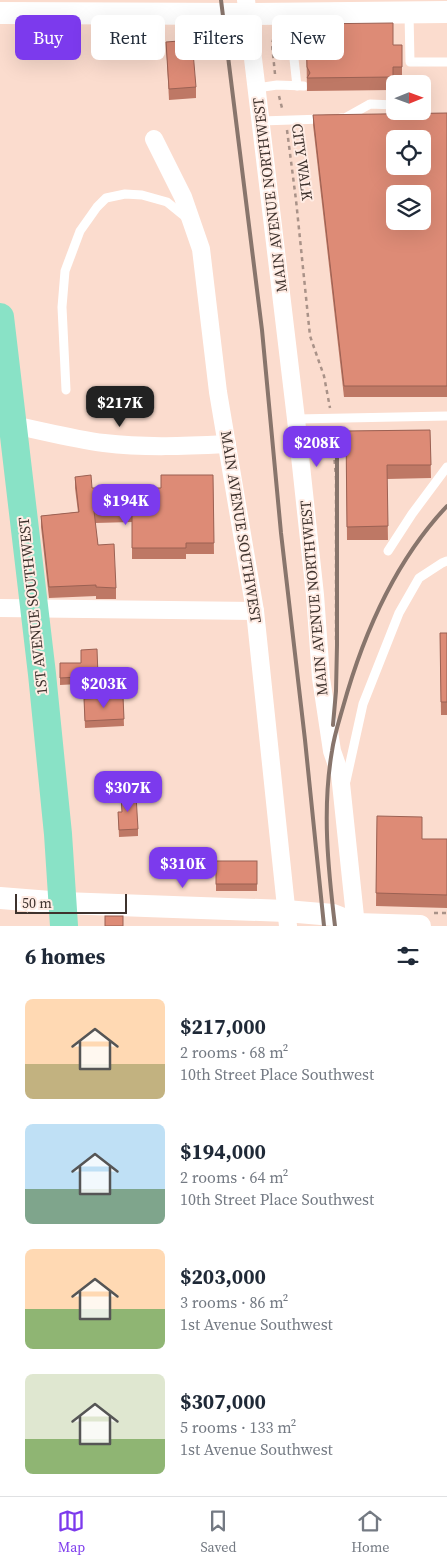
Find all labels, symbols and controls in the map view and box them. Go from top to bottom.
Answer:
chip: Buy [15,15,81,60]
chip: Rent [91,15,165,60]
chip: Filters [175,15,262,60]
chip: New [272,15,344,60]
north arrow [386,75,431,120]
map controls [386,75,431,230]
street label: MAIN AVENUE NORTHWEST [247,97,292,294]
street label: CITY WALK [287,122,318,202]
button: locate [386,130,431,175]
button: layers [386,185,431,230]
pin: $217K [85,386,155,428]
text: $217K [97,391,143,413]
pin: $208K [282,426,352,468]
street label: MAIN AVENUE SOUTHWEST [216,429,267,625]
text: $208K [294,431,340,453]
pin: $194K [91,484,161,526]
text: $194K [103,489,149,511]
street label: MAIN AVENUE NORTHWEST [295,500,333,697]
street label: 1ST AVENUE SOUTHWEST [13,516,52,696]
pin: $203K [69,666,139,709]
text: $203K [81,672,127,694]
pin: $307K [93,770,163,813]
text: $307K [105,776,151,798]
pin: $310K [148,846,218,889]
text: $310K [160,852,206,874]
scale bar [15,891,128,914]
text: 50 m [22,893,52,913]
text: 6 homes [25,942,105,971]
icon: filters [394,942,422,970]
text: $217,000 [180,1012,266,1041]
icon: home [65,1019,125,1079]
text: 2 rooms · 68 m² [180,1041,288,1063]
text: 10th Street Place Southwest [180,1063,374,1085]
text: $194,000 [180,1137,266,1166]
icon: home [65,1144,125,1204]
text: 2 rooms · 64 m² [180,1166,288,1188]
text: 10th Street Place Southwest [180,1188,374,1210]
text: $203,000 [180,1262,266,1291]
icon: home [65,1269,125,1329]
text: 3 rooms · 86 m² [180,1291,288,1313]
text: 1st Avenue Southwest [180,1313,333,1335]
text: $307,000 [180,1387,266,1416]
icon: home [65,1394,125,1454]
text: 5 rooms · 133 m² [180,1416,296,1438]
text: 1st Avenue Southwest [180,1438,333,1460]
tab: Map [57,1507,85,1557]
tab: Saved [200,1507,236,1557]
tab: Home [351,1507,390,1557]

